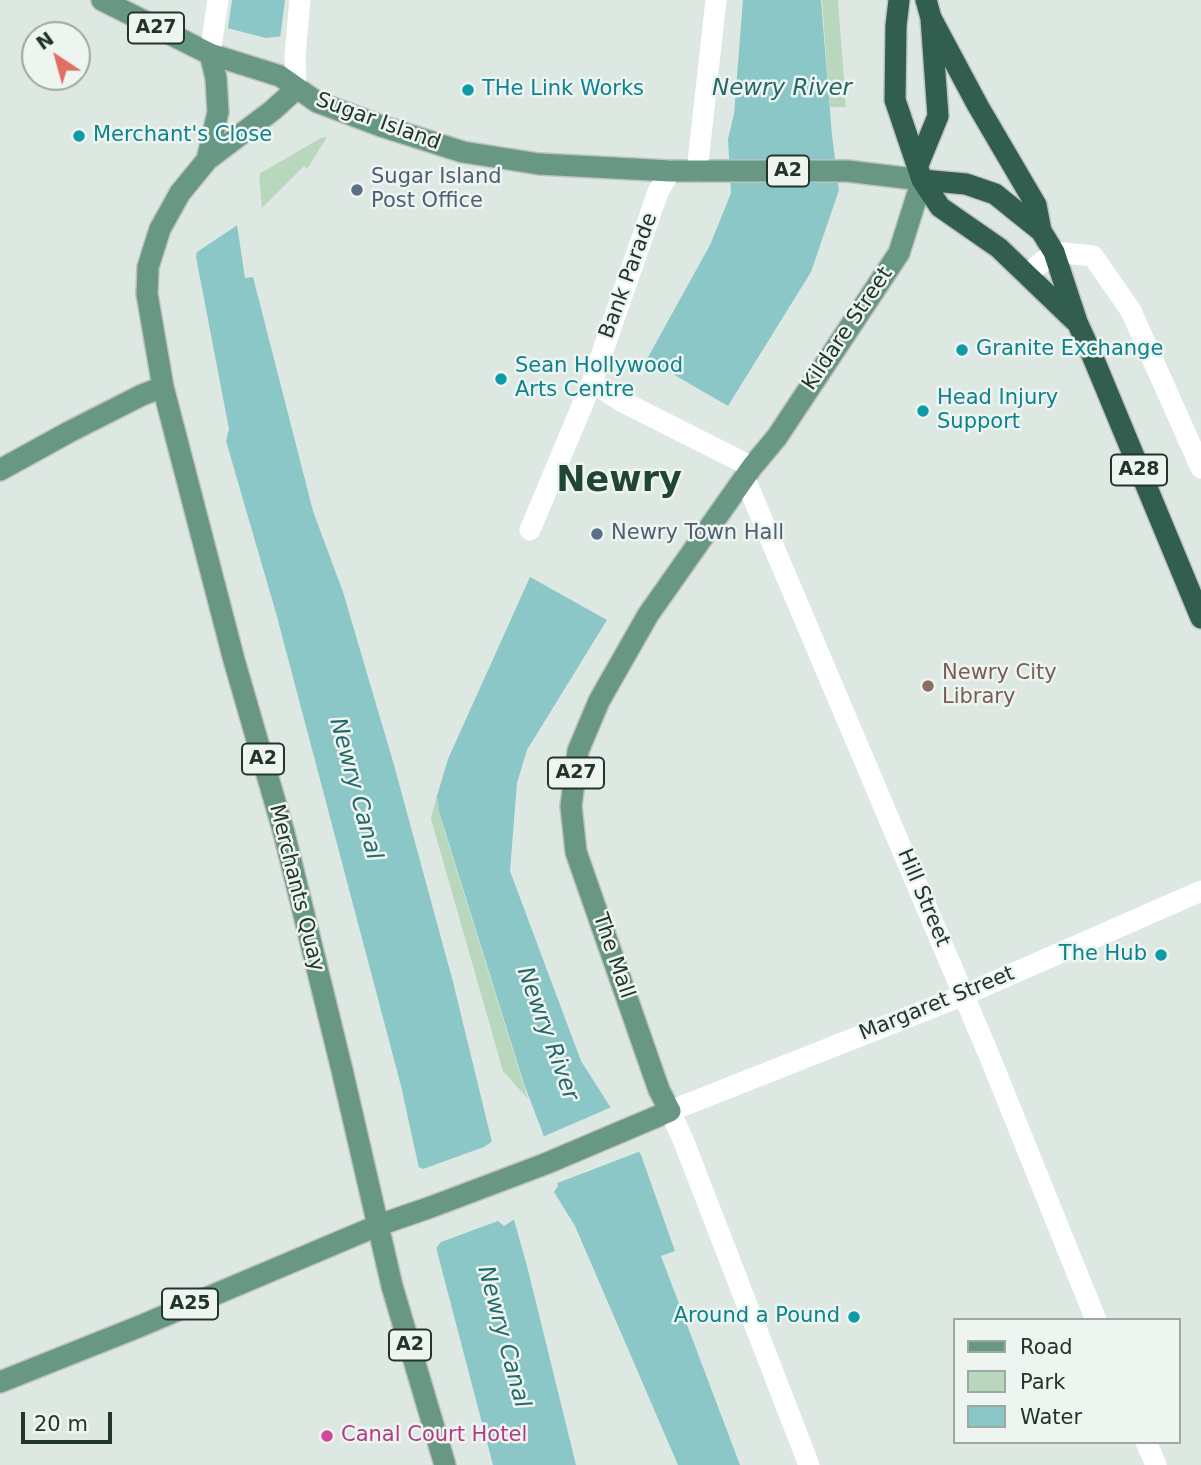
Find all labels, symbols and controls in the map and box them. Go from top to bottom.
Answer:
road number: A27 [128,12,184,44]
north arrow [21,21,91,91]
text: N [32,27,58,54]
water label: Newry River [712,75,852,103]
place label: THe Link Works [482,77,644,103]
marker: THe Link Works [460,82,476,98]
street label: Sugar Island [312,88,444,156]
place label: Merchant's Close [93,123,272,149]
marker: Merchant's Close [71,128,87,144]
road number: A2 [767,155,809,186]
place label: Sugar Island Post Office [371,165,502,215]
marker: Sugar Island Post Office [349,182,365,198]
street label: Bank Parade [595,210,663,342]
street label: Kildare Street [798,263,898,395]
place label: Granite Exchange [976,337,1163,363]
marker: Granite Exchange [954,342,970,358]
place label: Sean Hollywood Arts Centre [515,354,683,404]
marker: Sean Hollywood Arts Centre [493,371,509,387]
place label: Head Injury Support [937,386,1058,436]
marker: Head Injury Support [915,403,931,419]
road number: A28 [1111,454,1167,485]
district label: Newry [556,461,682,503]
place label: Newry Town Hall [611,521,784,547]
marker: Newry Town Hall [589,526,605,542]
place label: Newry City Library [942,661,1057,711]
marker: Newry City Library [920,678,936,694]
water label: Newry Canal [323,715,387,863]
road number: A2 [242,744,284,774]
road number: A27 [548,758,604,788]
street label: Merchants Quay [263,802,329,974]
street label: Hill Street [891,845,955,951]
street label: The Mall [587,910,639,1002]
place label: The Hub [1059,942,1147,968]
marker: The Hub [1153,947,1169,963]
street label: Margaret Street [856,961,1018,1047]
water label: Newry River [510,963,584,1105]
water label: Newry Canal [471,1263,535,1411]
road number: A25 [162,1288,218,1320]
place label: Around a Pound [674,1304,840,1330]
marker: Around a Pound [846,1309,862,1325]
legend [953,1318,1180,1444]
road number: A2 [389,1330,431,1360]
text: Road [1020,1335,1073,1359]
text: Park [1020,1370,1065,1394]
scale bar [24,1398,116,1442]
text: Water [1020,1405,1082,1429]
text: 20 m [34,1412,88,1436]
place label: Canal Court Hotel [341,1423,527,1449]
marker: Canal Court Hotel [319,1428,335,1444]

